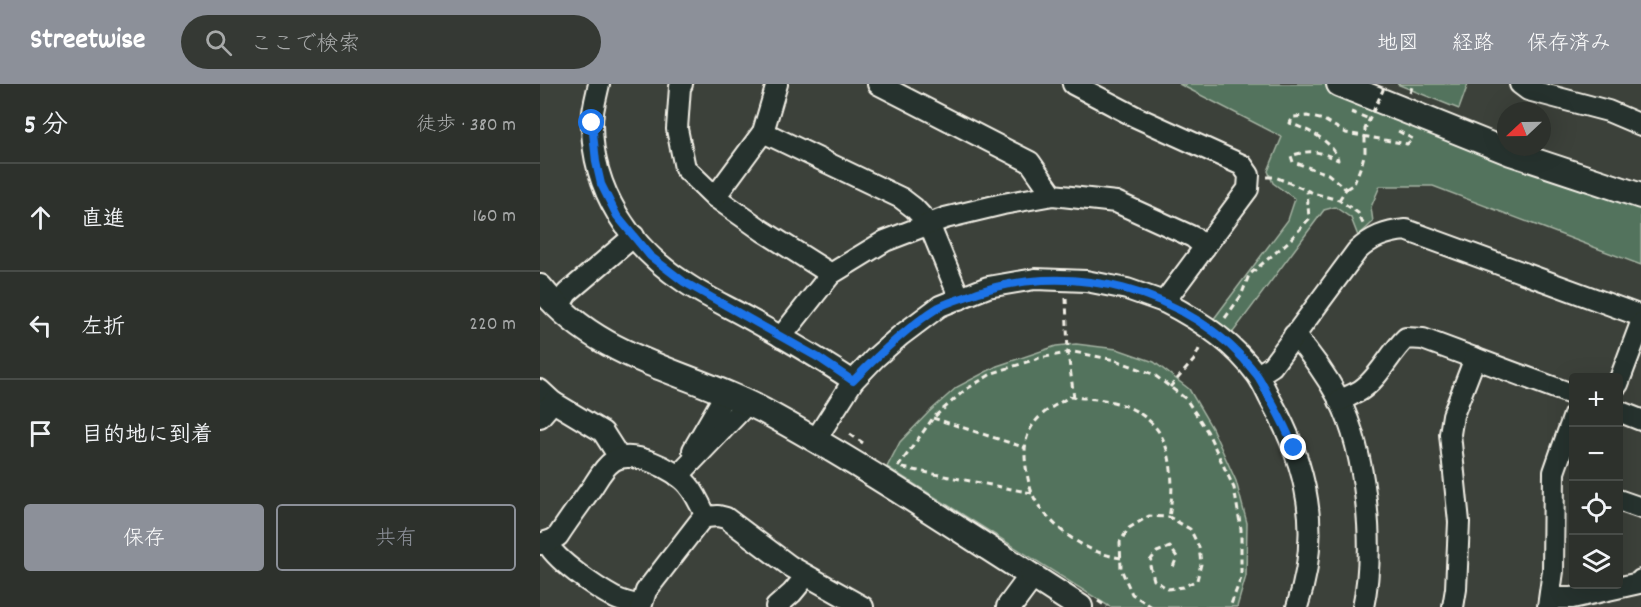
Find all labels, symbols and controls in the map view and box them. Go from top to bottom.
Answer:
search box [181,15,601,69]
text: Streetwise [30,22,145,62]
icon: search [202,26,235,59]
text: ここで検索 [250,30,360,61]
text: 地図 [1377,30,1419,60]
text: 経路 [1452,30,1494,60]
text: 保存済み [1527,30,1611,60]
north arrow [1497,102,1551,156]
text: 5 分 [24,108,68,145]
route start [578,109,604,135]
text: 徒歩 · 380 m [416,112,516,140]
icon: ahead [24,201,57,234]
text: 160 m [473,203,516,231]
text: 直進 [81,205,125,236]
icon: left [24,309,57,342]
text: 220 m [469,311,516,339]
text: 左折 [81,313,125,344]
map controls [1569,373,1623,589]
button: + [1569,373,1623,427]
icon: arrive [24,417,57,450]
text: 目的地に到着 [81,421,213,452]
button: − [1569,427,1623,481]
route end [1280,434,1306,460]
button: locate [1569,481,1623,535]
button: 保存 [24,504,264,571]
button: 共有 [276,504,516,571]
button: layers [1569,535,1623,589]

